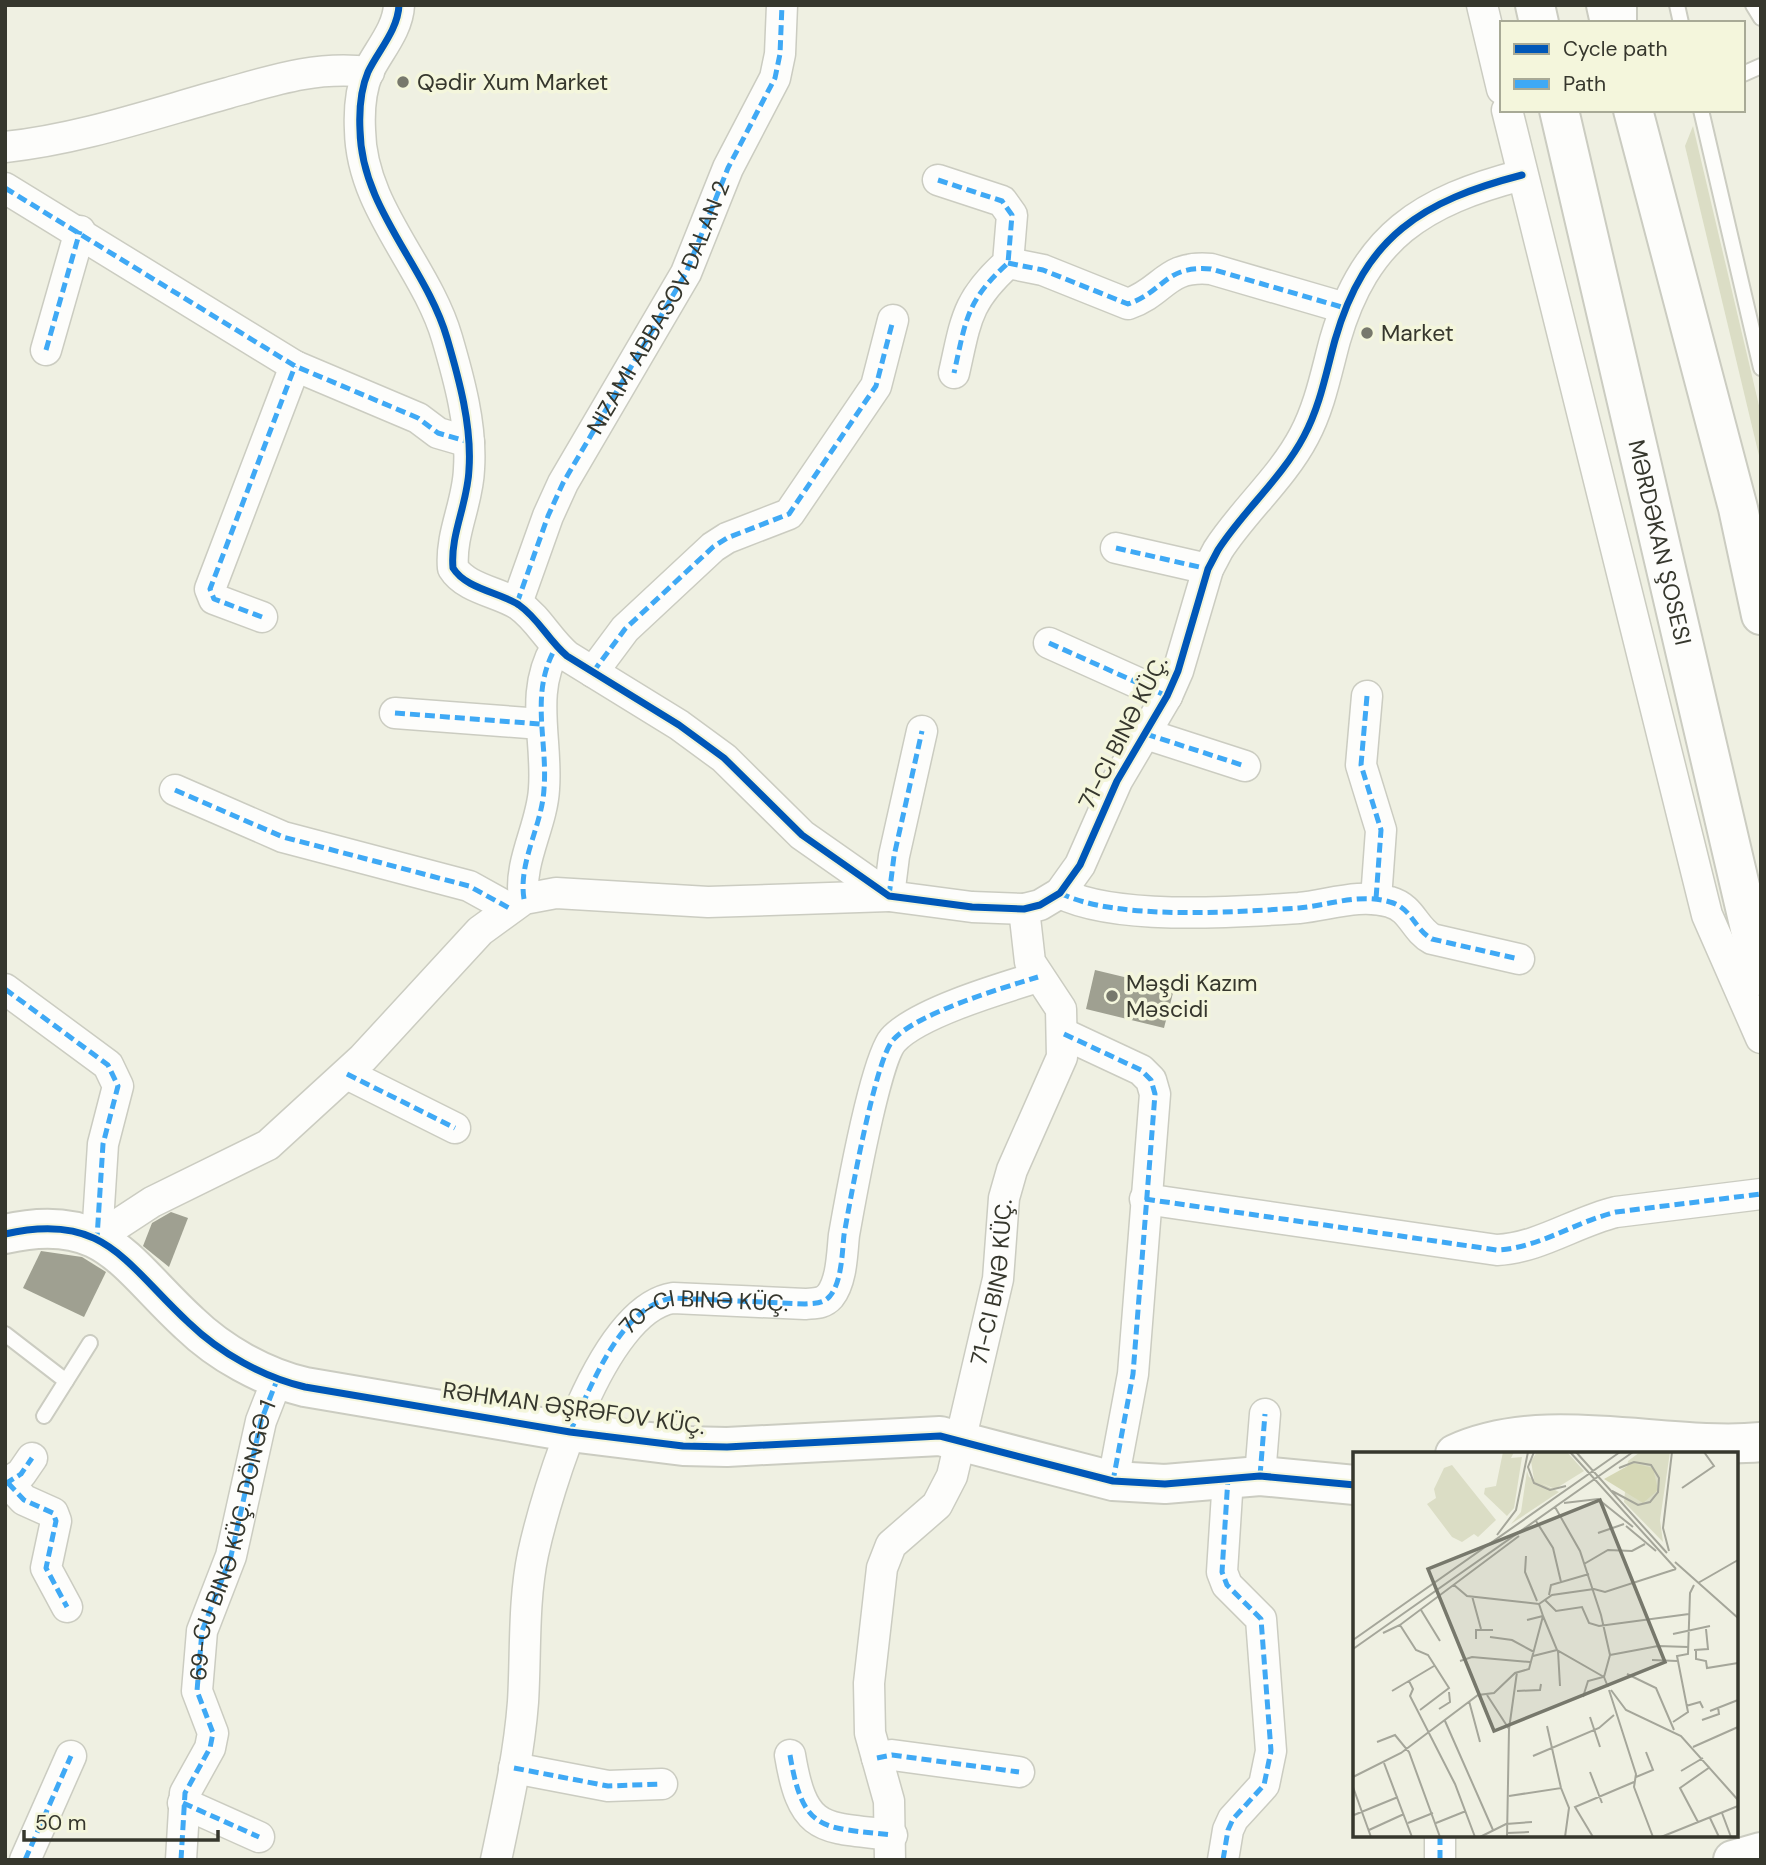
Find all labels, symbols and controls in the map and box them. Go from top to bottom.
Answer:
legend [1500,21,1745,112]
text: Cycle path [1563,35,1668,63]
place label: Qədir Xum Market [417,67,608,97]
text: Path [1563,70,1606,98]
marker: Qədir Xum Market [395,74,411,90]
street label: NIZAMI ABBASOV DALAN 2 [580,176,736,440]
place label: Market [1381,318,1454,348]
marker: Market [1359,325,1375,341]
street label: MƏRDƏKAN ŞOSESI [1621,437,1698,648]
street label: 71-CI BINƏ KÜÇ. [1072,650,1174,814]
place label: Məşdi Kazım Məscidi [1126,968,1258,1024]
marker: Məşdi Kazım Məscidi [1104,988,1120,1004]
street label: 71-CI BINƏ KÜÇ. [963,1198,1019,1368]
street label: 70-CI BINƏ KÜÇ. [612,1283,789,1340]
street label: RƏHMAN ƏŞRƏFOV KÜÇ. [441,1375,707,1441]
street label: 69-CU BINƏ KÜÇ. DÖNGƏ 1 [183,1396,283,1682]
inset map [1353,1452,1738,1837]
scale bar [24,1798,219,1842]
text: 50 m [35,1809,86,1837]

